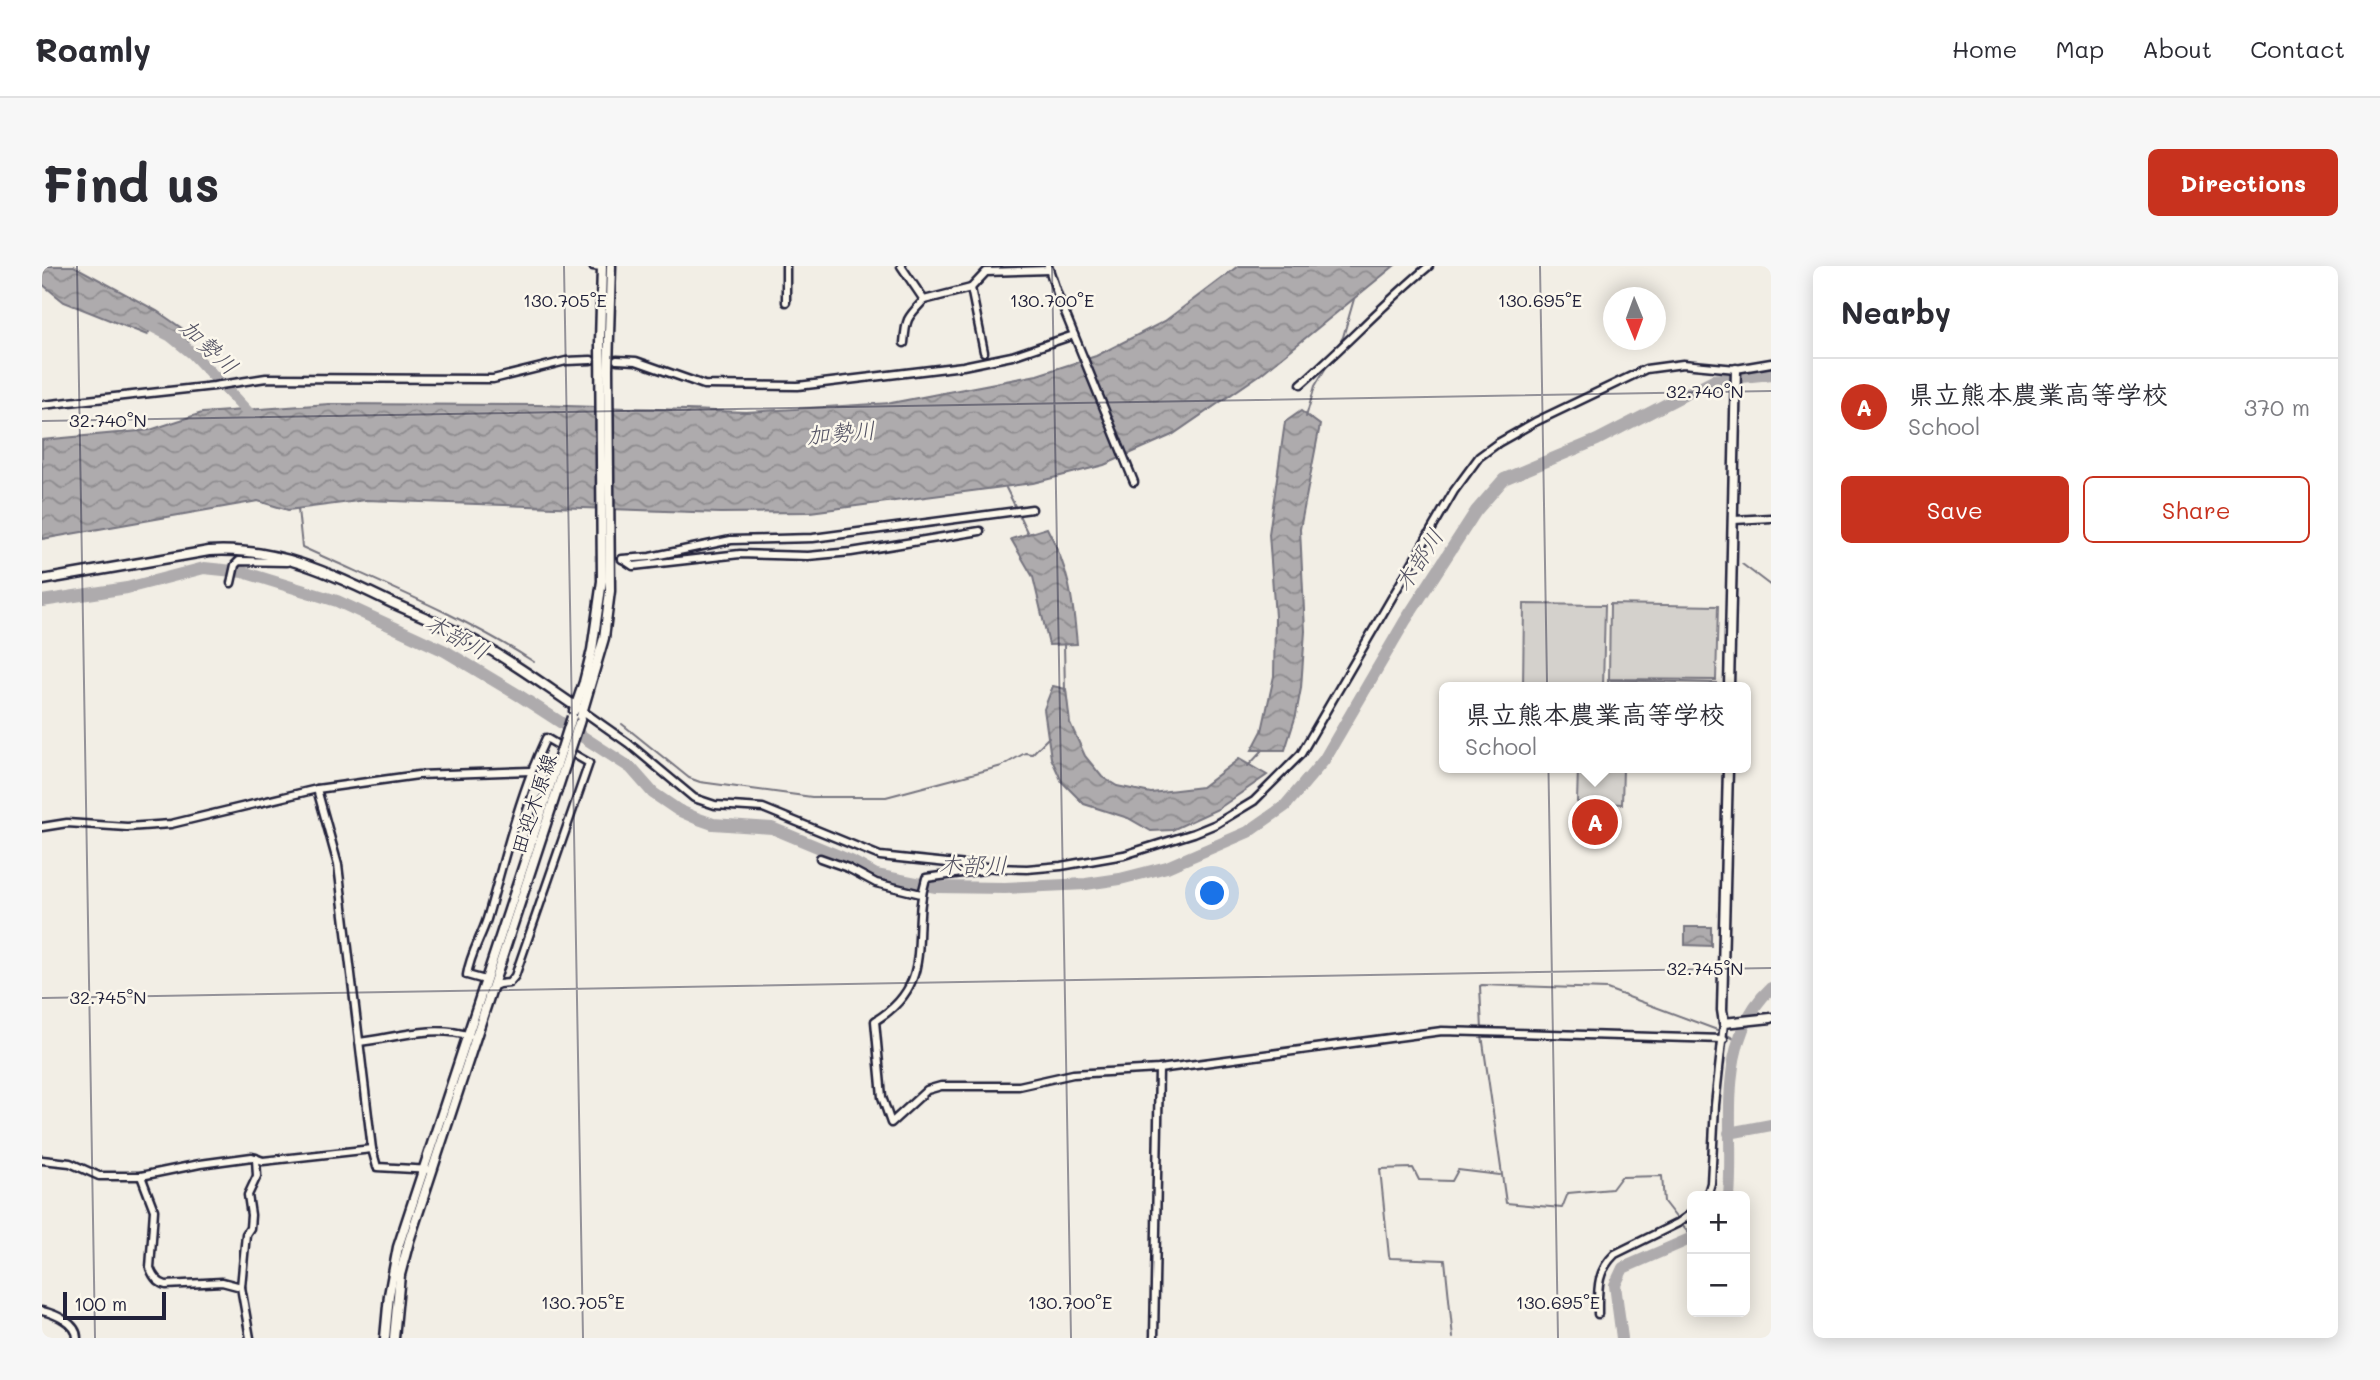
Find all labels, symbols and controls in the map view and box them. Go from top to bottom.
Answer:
text: Roamly [35,27,151,70]
text: Home [1952,33,2017,64]
text: Map [2055,33,2104,64]
text: About [2142,33,2212,64]
text: Contact [2250,33,2345,64]
button: Directions [2148,149,2338,216]
text: Find us [42,151,220,214]
north arrow [1603,287,1666,350]
text: 130.705°E [523,288,607,312]
text: 130.700°E [1010,288,1094,312]
text: 130.695°E [1498,288,1582,312]
text: Nearby [1841,292,1951,332]
water label: 加勢川 [174,312,245,381]
text: 県立熊本農業高等学校 [1908,377,2168,411]
text: 32.740°N [1666,379,1744,403]
text: A [1856,392,1872,422]
text: 370 m [2244,392,2310,422]
text: 32.740°N [69,408,147,432]
text: School [1908,411,1981,441]
water label: 加勢川 [805,414,877,450]
button: Save [1841,476,2069,543]
button: Share [2083,476,2310,543]
water label: 木部川 [1387,522,1450,597]
water label: 木部川 [420,606,495,666]
popup [1439,682,1751,773]
text: 県立熊本農業高等学校 [1465,697,1725,731]
text: School [1465,731,1537,761]
street label: 田迎木原線 [504,749,562,858]
pin: A [1572,796,1618,848]
water label: 木部川 [939,849,1008,879]
your location [1195,876,1229,910]
text: 32.745°N [1666,956,1744,980]
text: 32.745°N [69,985,147,1009]
map controls [1687,1191,1750,1317]
button: + [1687,1191,1750,1254]
button: − [1687,1254,1750,1317]
scale bar [63,1289,166,1321]
text: 130.705°E [541,1290,625,1314]
text: 130.700°E [1028,1290,1112,1314]
text: 130.695°E [1516,1290,1600,1314]
text: 100 m [74,1291,127,1316]

